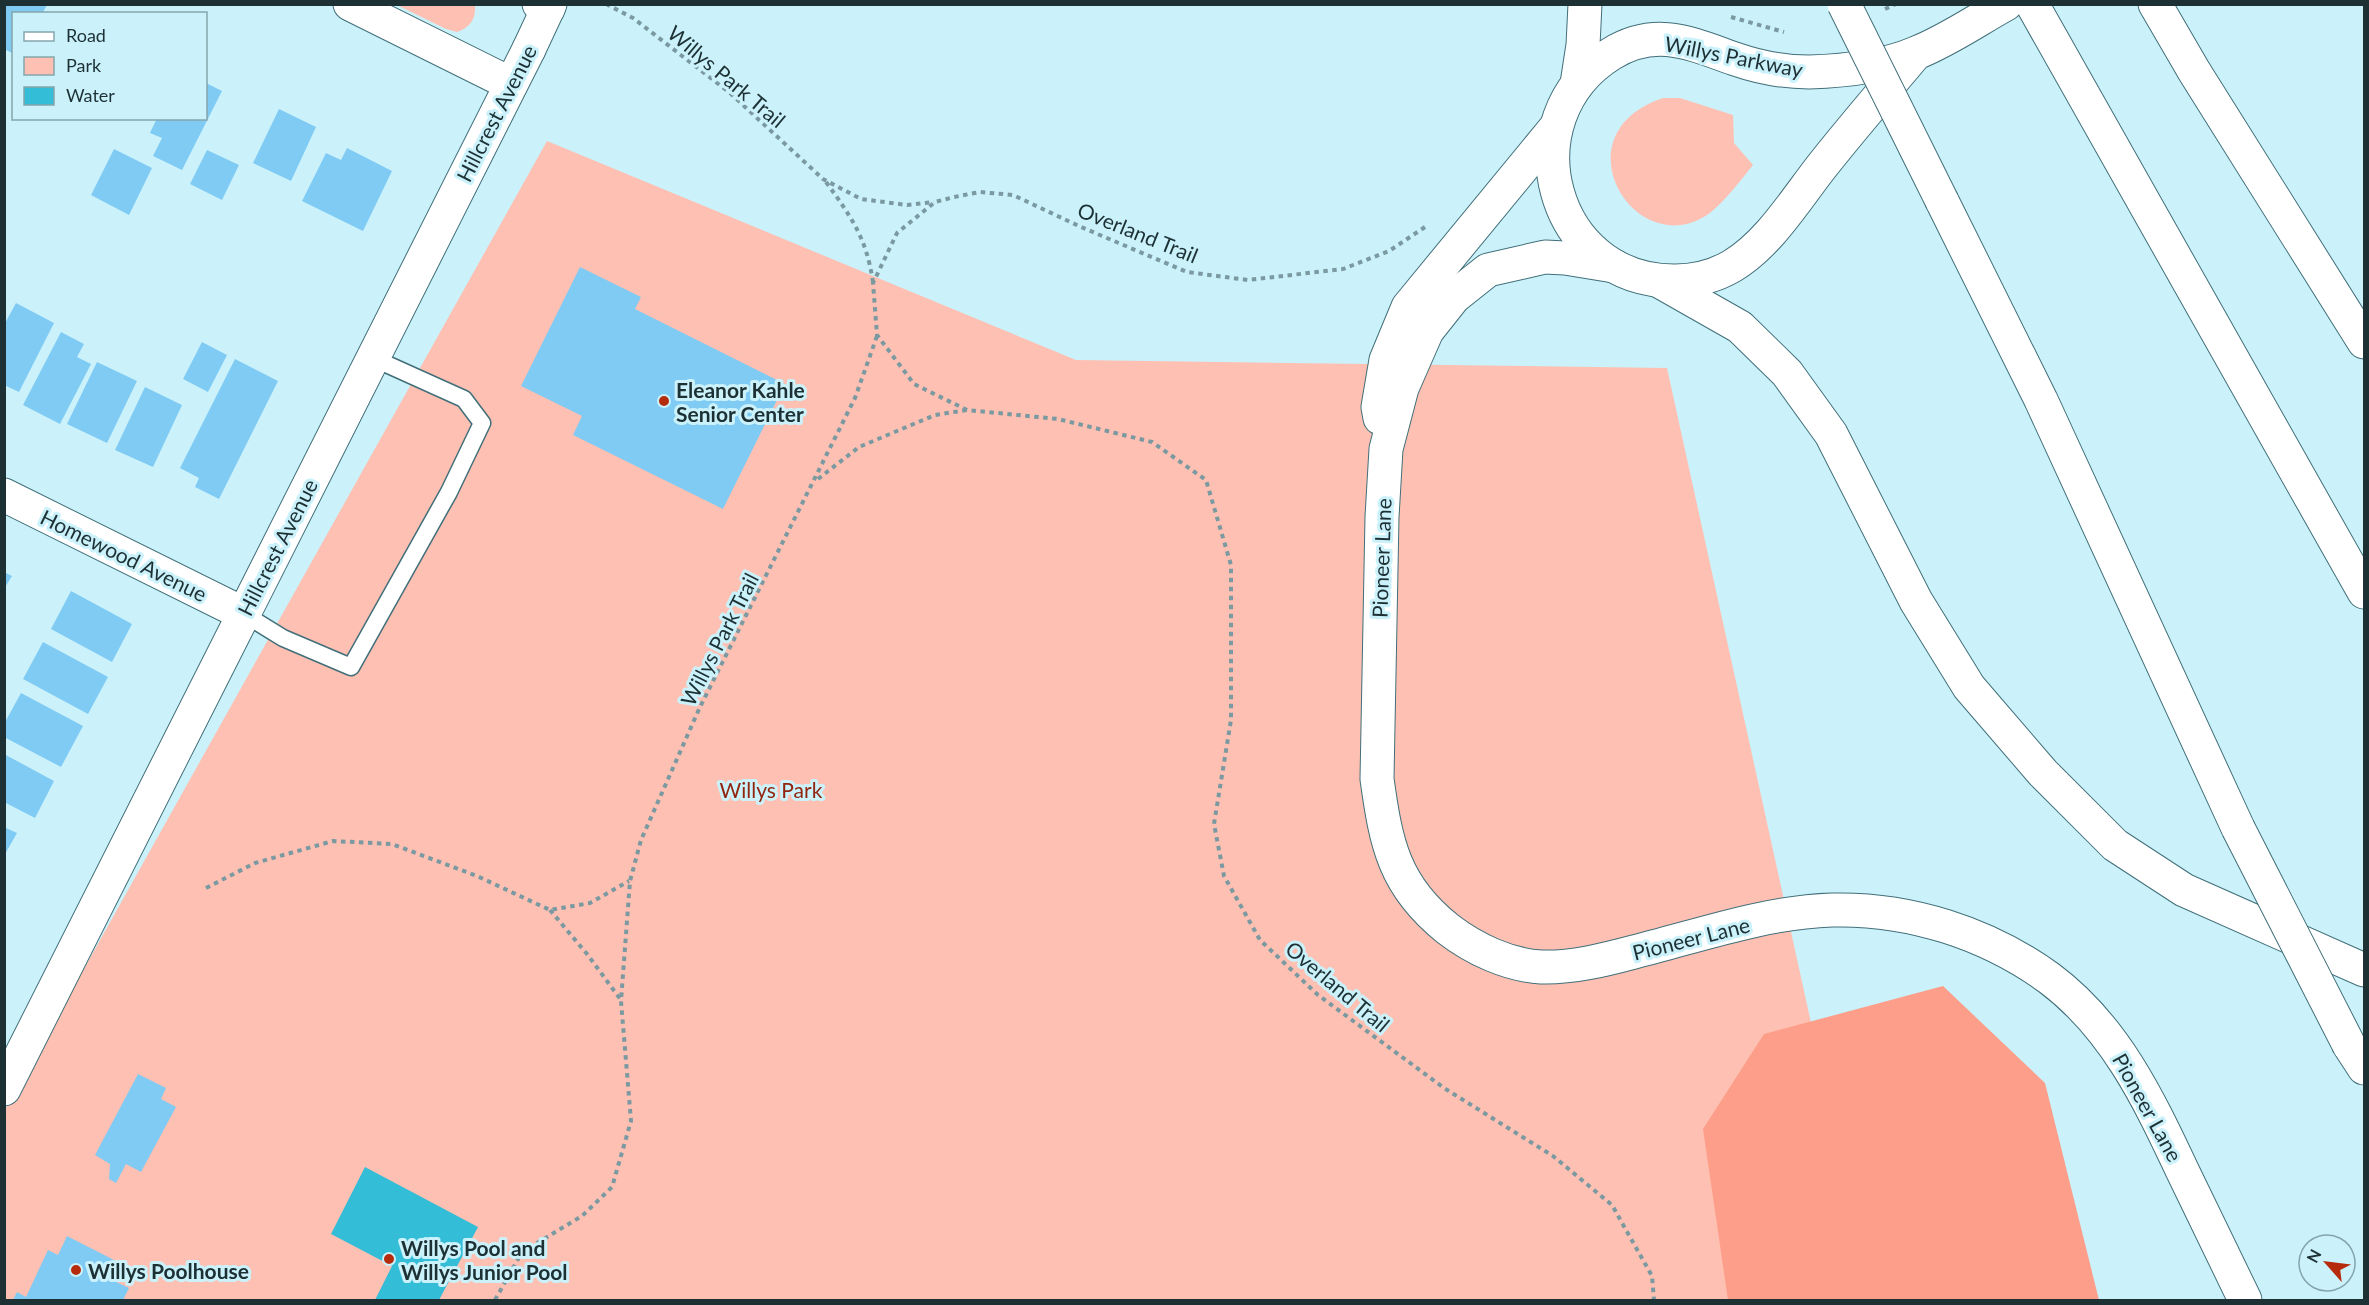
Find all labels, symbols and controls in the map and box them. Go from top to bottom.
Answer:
legend [12,12,207,120]
street label: Willys Park Trail [663,20,791,132]
text: Road [66,24,106,46]
street label: Willys Parkway [1663,30,1805,82]
street label: Hillcrest Avenue [451,41,541,185]
text: Park [66,54,102,76]
text: Water [66,84,115,106]
street label: Overland Trail [1074,196,1202,268]
place label: Eleanor Kahle Senior Center [676,377,805,426]
marker: Eleanor Kahle Senior Center [657,394,671,408]
street label: Hillcrest Avenue [232,475,322,619]
street label: Pioneer Lane [1366,498,1396,618]
street label: Homewood Avenue [37,504,211,606]
street label: Willys Park Trail [675,569,763,709]
park label: Willys Park [720,777,823,802]
street label: Pioneer Lane [1630,911,1752,965]
street label: Overland Trail [1281,935,1395,1037]
street label: Pioneer Lane [2108,1048,2188,1166]
north arrow [2297,1233,2357,1293]
place label: Willys Pool and Willys Junior Pool [401,1235,568,1284]
text: N [2302,1246,2325,1266]
marker: Willys Pool and Willys Junior Pool [382,1252,396,1266]
place label: Willys Poolhouse [88,1258,249,1283]
marker: Willys Poolhouse [69,1263,83,1277]

